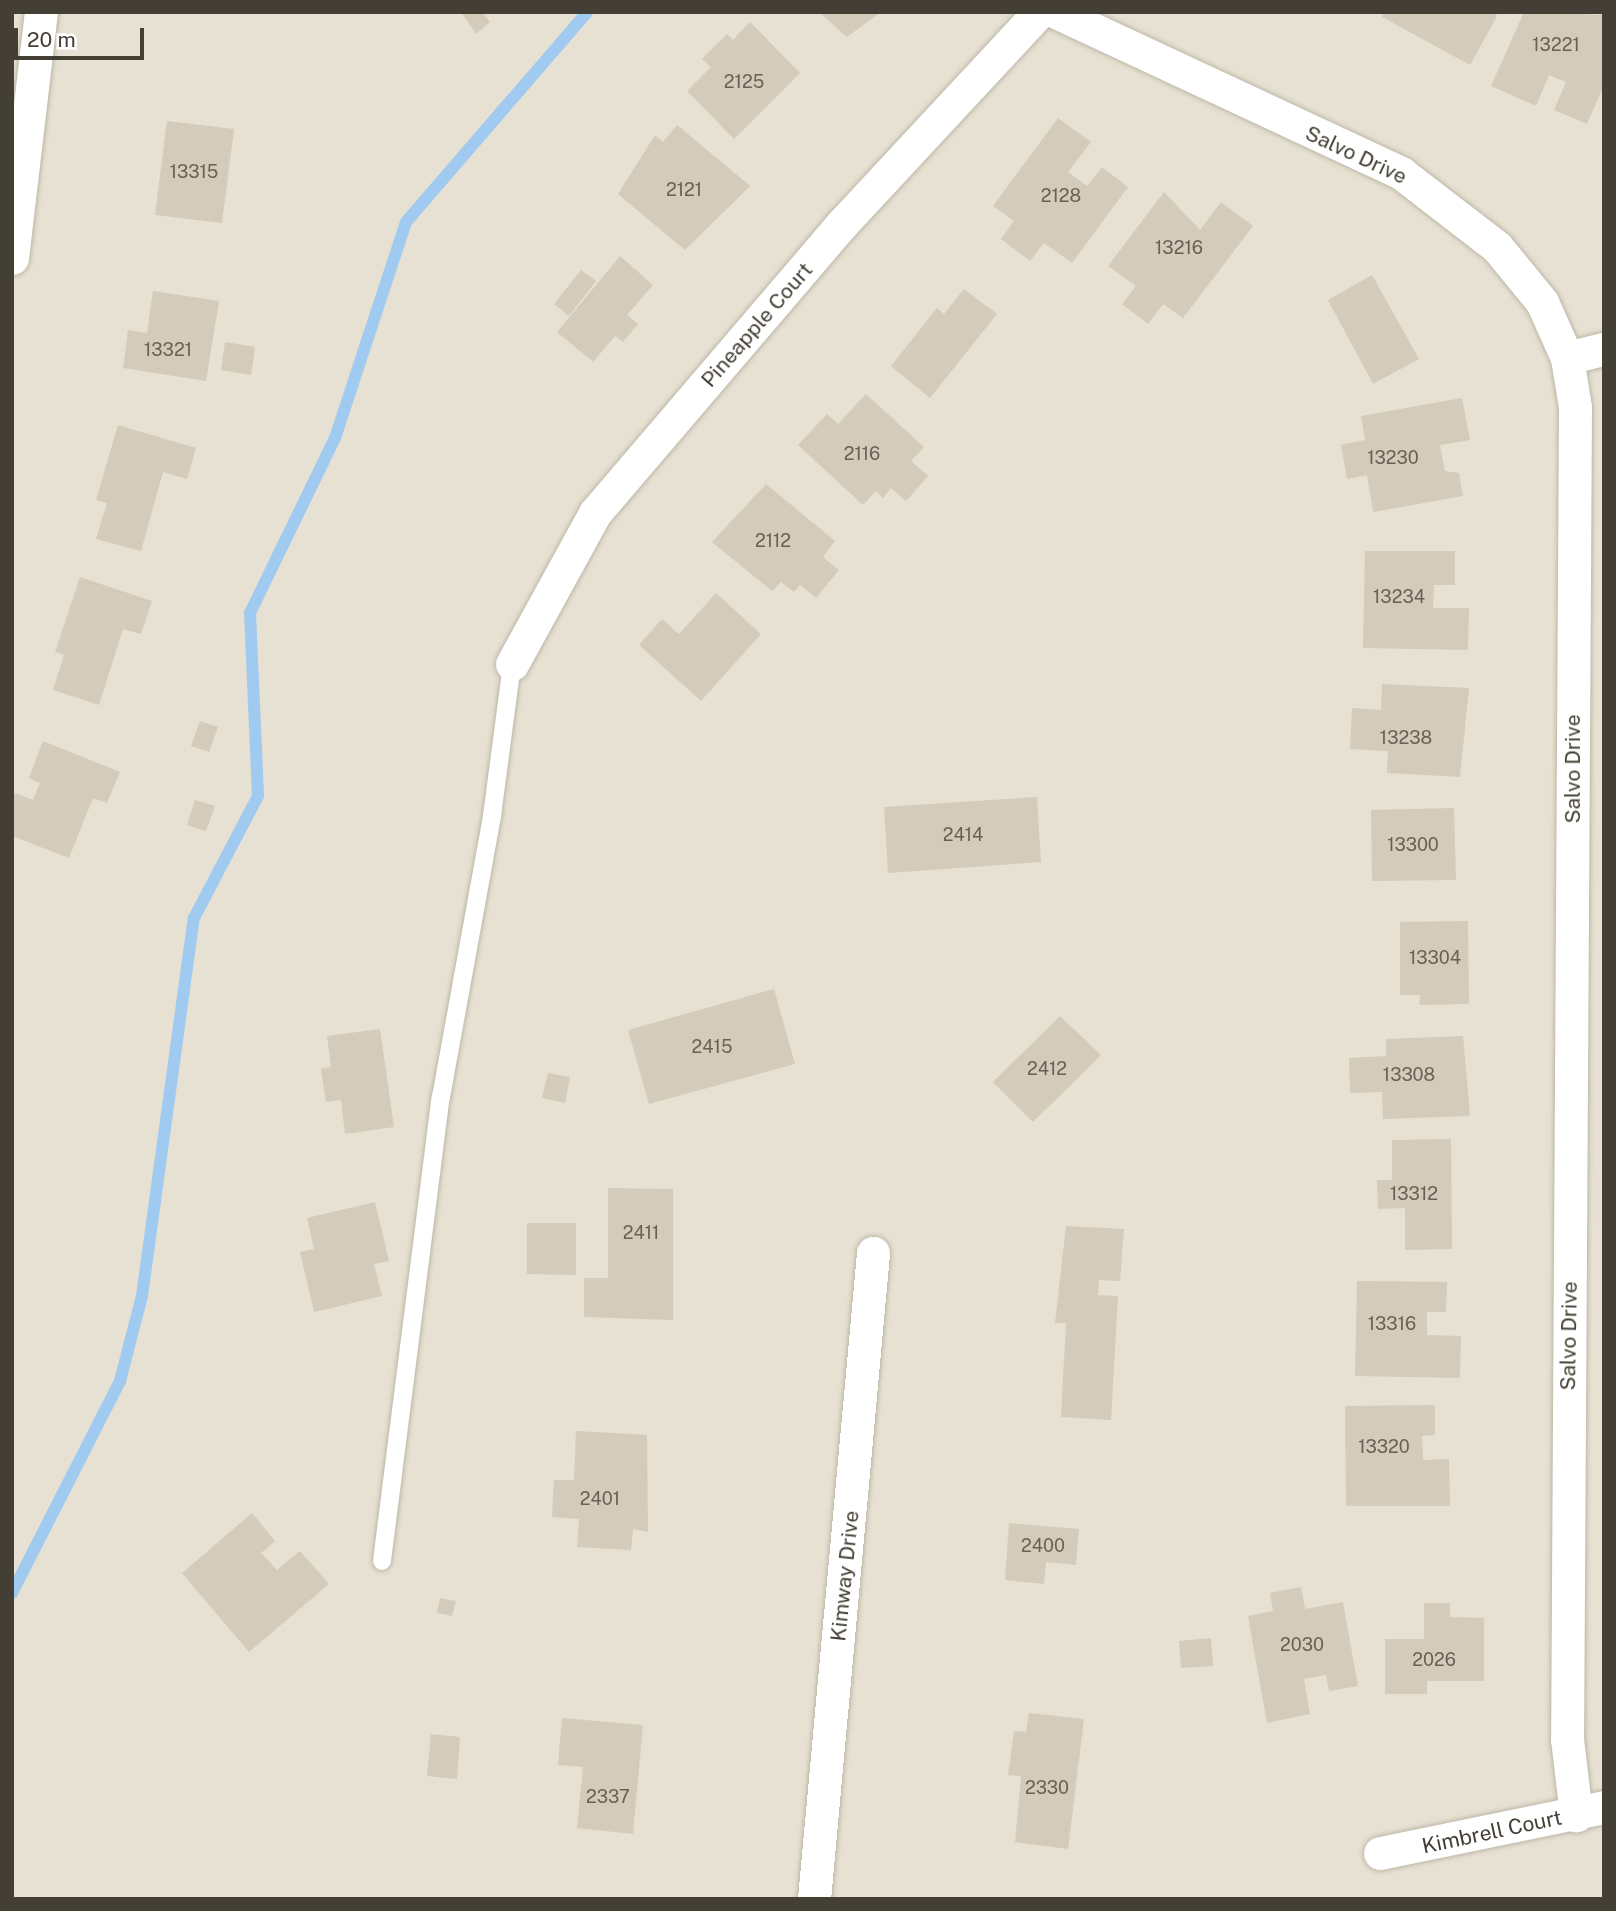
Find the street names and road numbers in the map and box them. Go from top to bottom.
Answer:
street label: Salvo Drive [1301,121,1411,189]
street label: Pineapple Court [696,258,818,392]
street label: Salvo Drive [1560,714,1586,824]
street label: Salvo Drive [1555,1281,1583,1391]
street label: Kimway Drive [826,1509,864,1643]
street label: Kimbrell Court [1420,1805,1564,1859]

